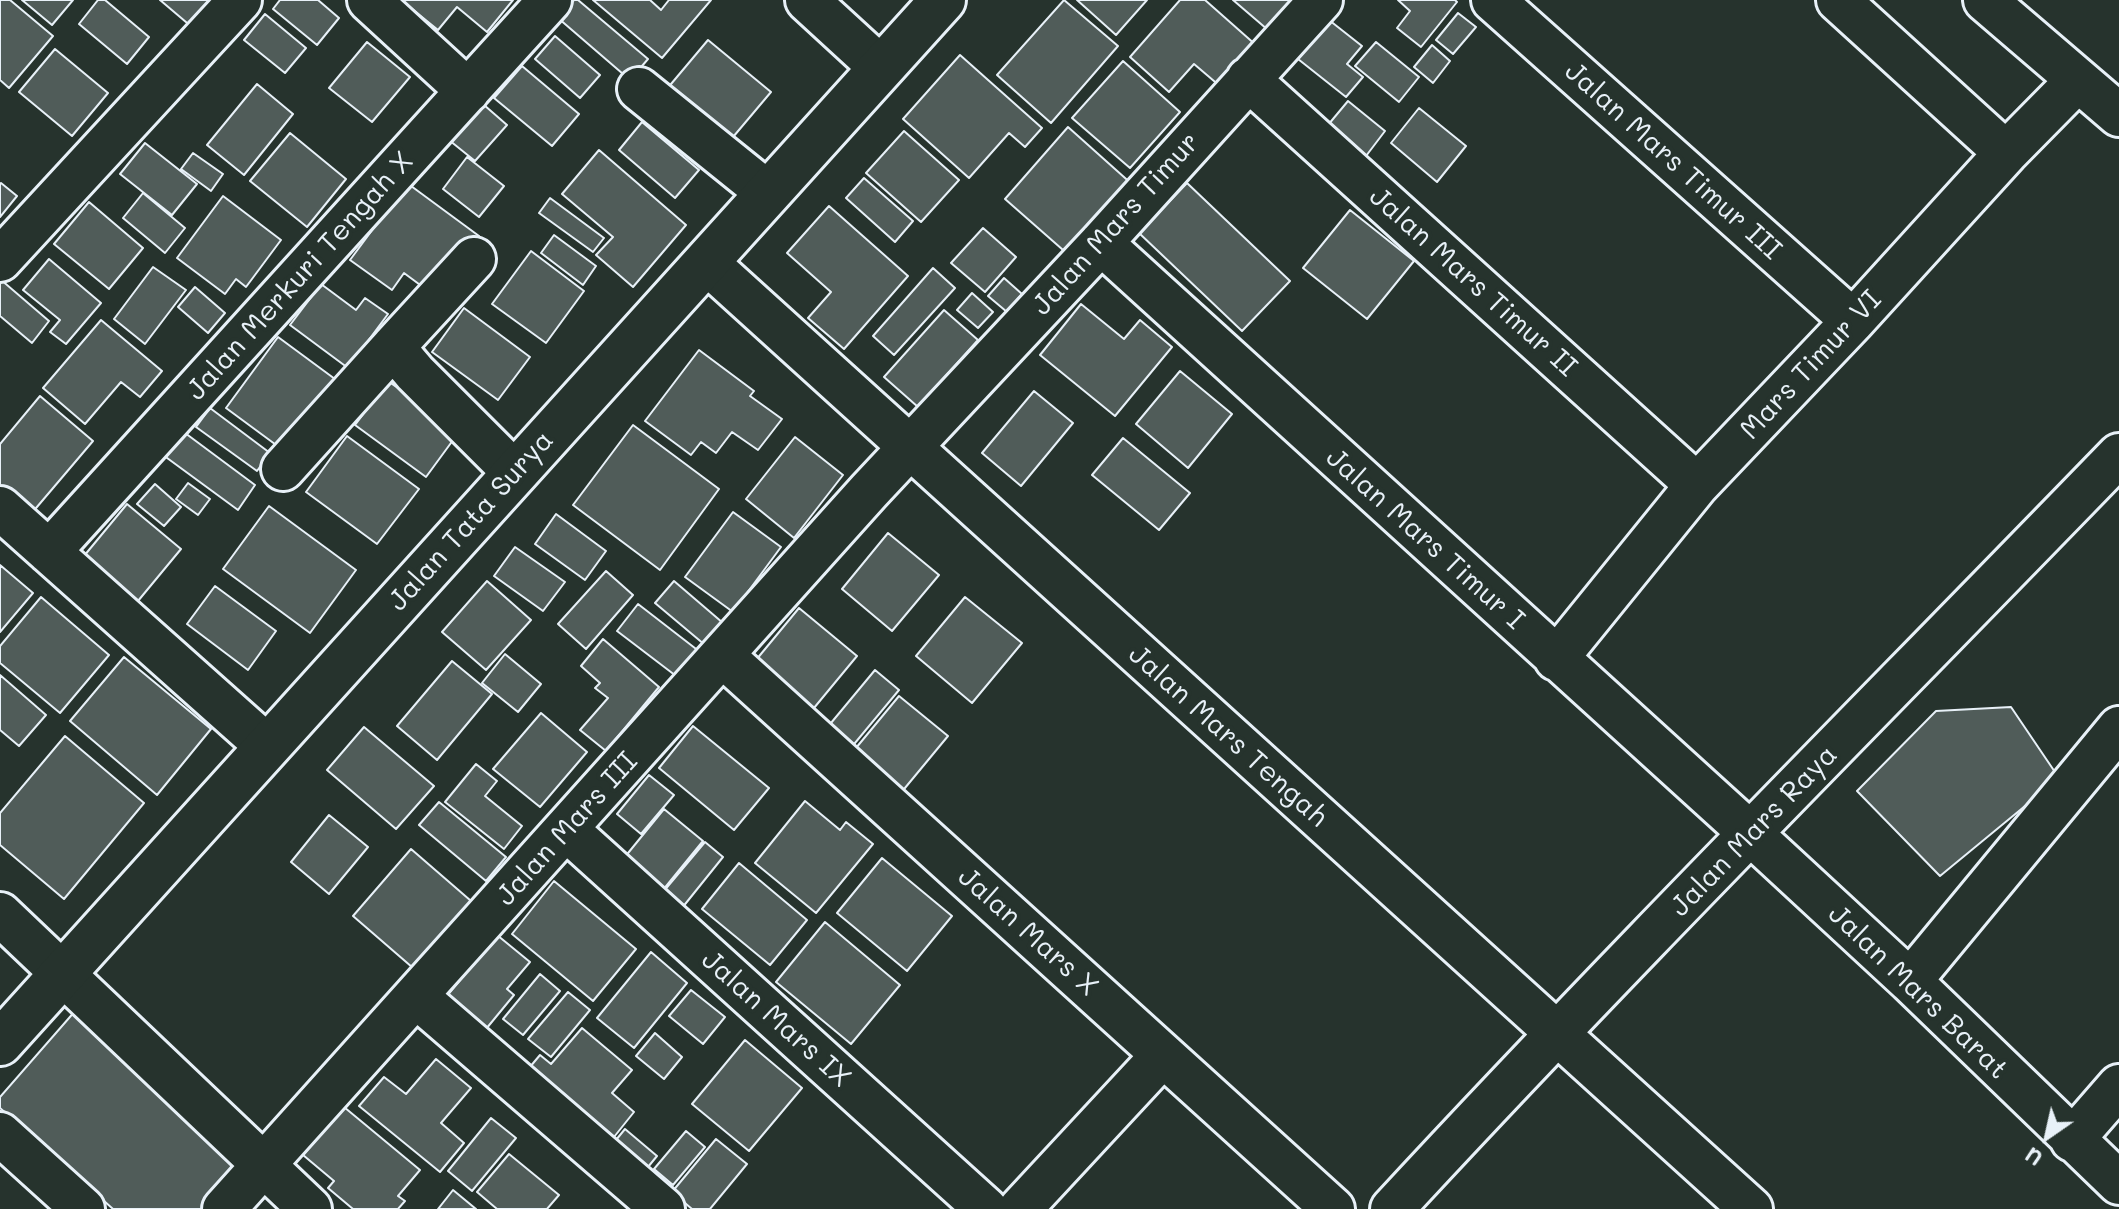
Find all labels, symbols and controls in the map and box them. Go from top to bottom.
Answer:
street label: Jalan Mars Timur III [1558,55,1788,267]
street label: Jalan Mars Timur [1025,126,1207,322]
street label: Jalan Merkuri Tengah X [180,145,420,407]
street label: Jalan Mars Timur II [1362,180,1584,384]
street label: Mars Timur VI [1733,284,1889,446]
street label: Jalan Tata Surya [381,424,561,618]
street label: Jalan Mars Timur I [1319,441,1531,637]
street label: Jalan Mars Tengah [1122,638,1334,834]
street label: Jalan Mars Raya [1664,738,1844,924]
street label: Jalan Mars III [489,745,645,913]
street label: Jalan Mars X [951,860,1105,1004]
street label: Jalan Mars Barat [1821,898,2015,1086]
street label: Jalan Mars IX [695,943,857,1095]
north arrow [2007,1097,2087,1177]
text: U [2019,1141,2048,1174]

